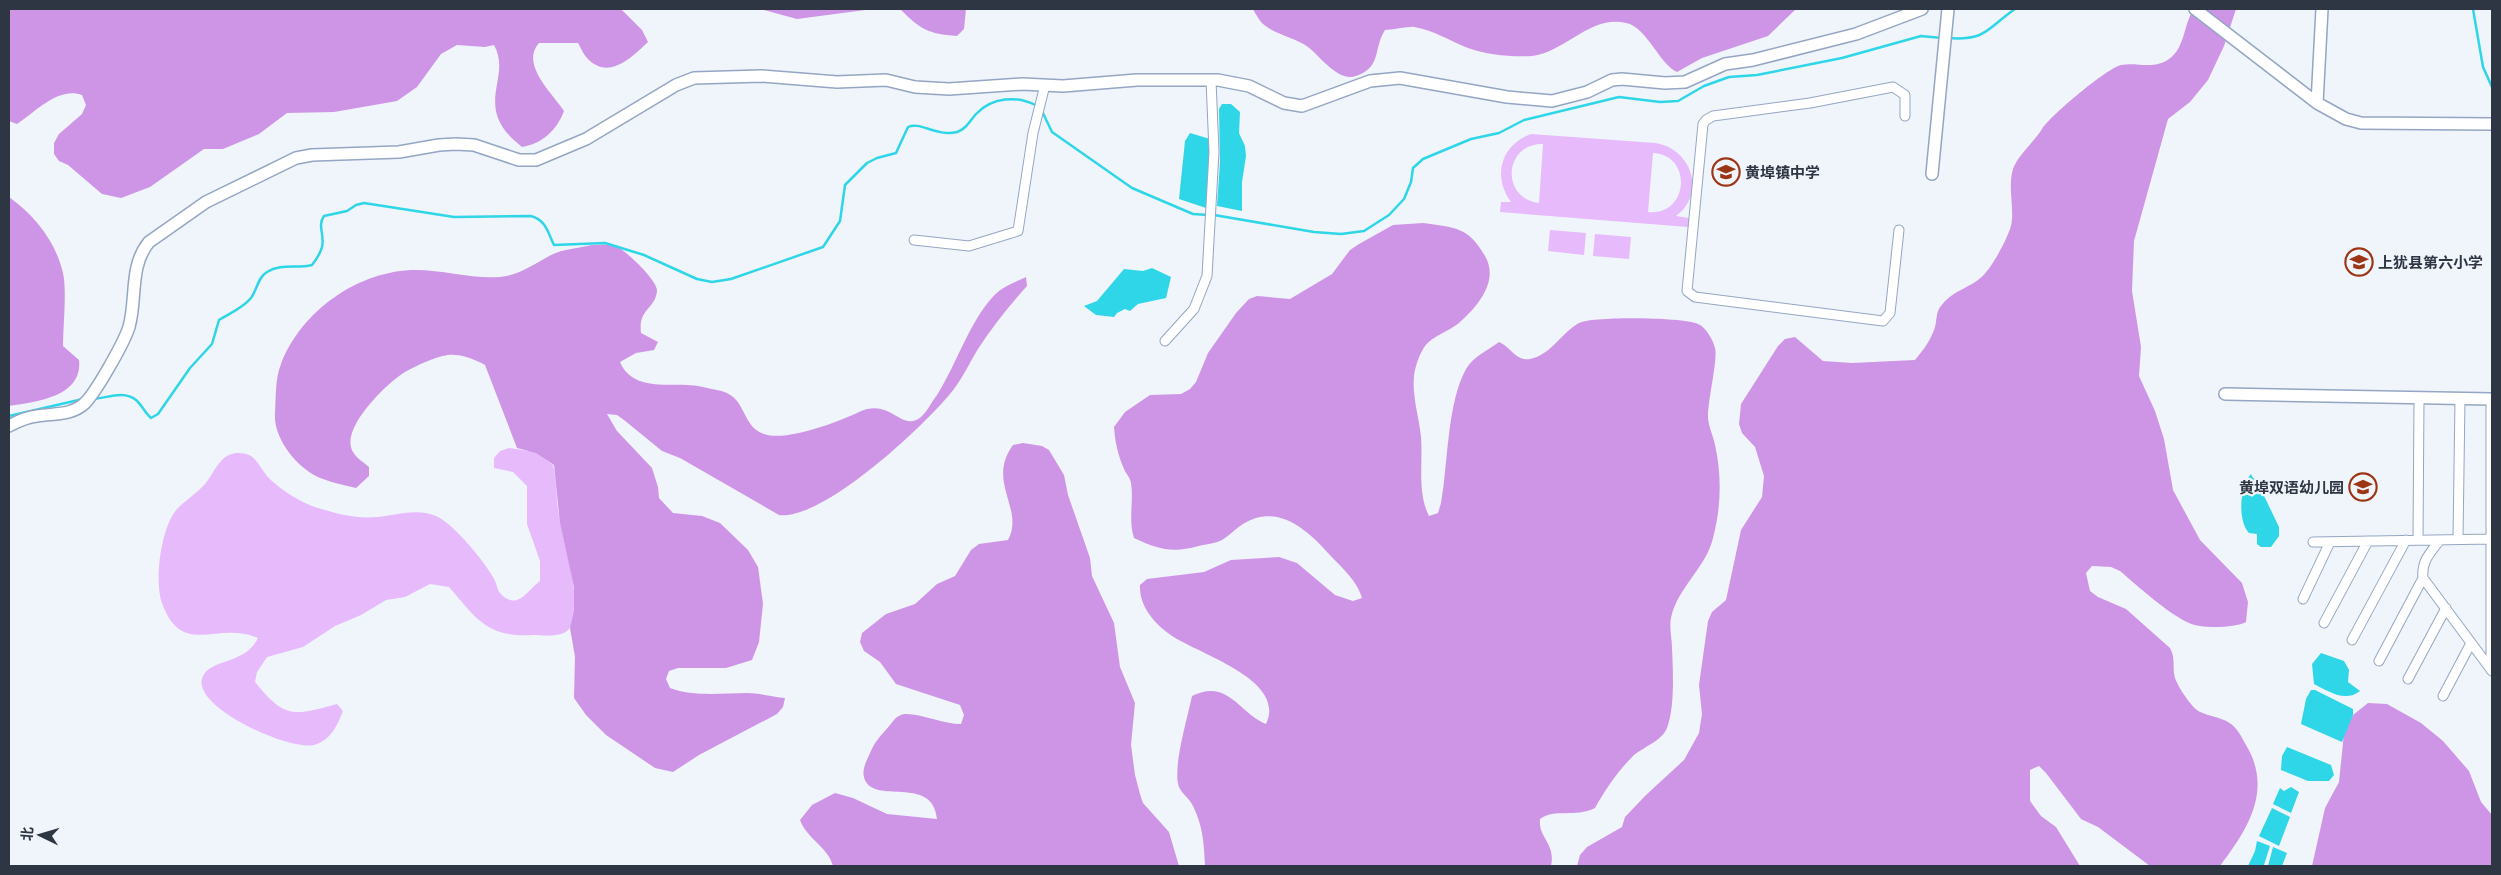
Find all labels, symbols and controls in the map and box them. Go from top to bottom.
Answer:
school or university icon: 黄埠镇中学 [1711,157,1741,187]
place label: 黄埠镇中学 [1745,164,1820,181]
school or university icon: 上犹县第六小学 [2344,247,2374,277]
place label: 上犹县第六小学 [2378,254,2483,271]
school or university icon: 黄埠双语幼儿园 [2348,472,2378,502]
place label: 黄埠双语幼儿园 [2239,479,2344,496]
north arrow [15,810,65,860]
text: 北 [18,826,36,842]

